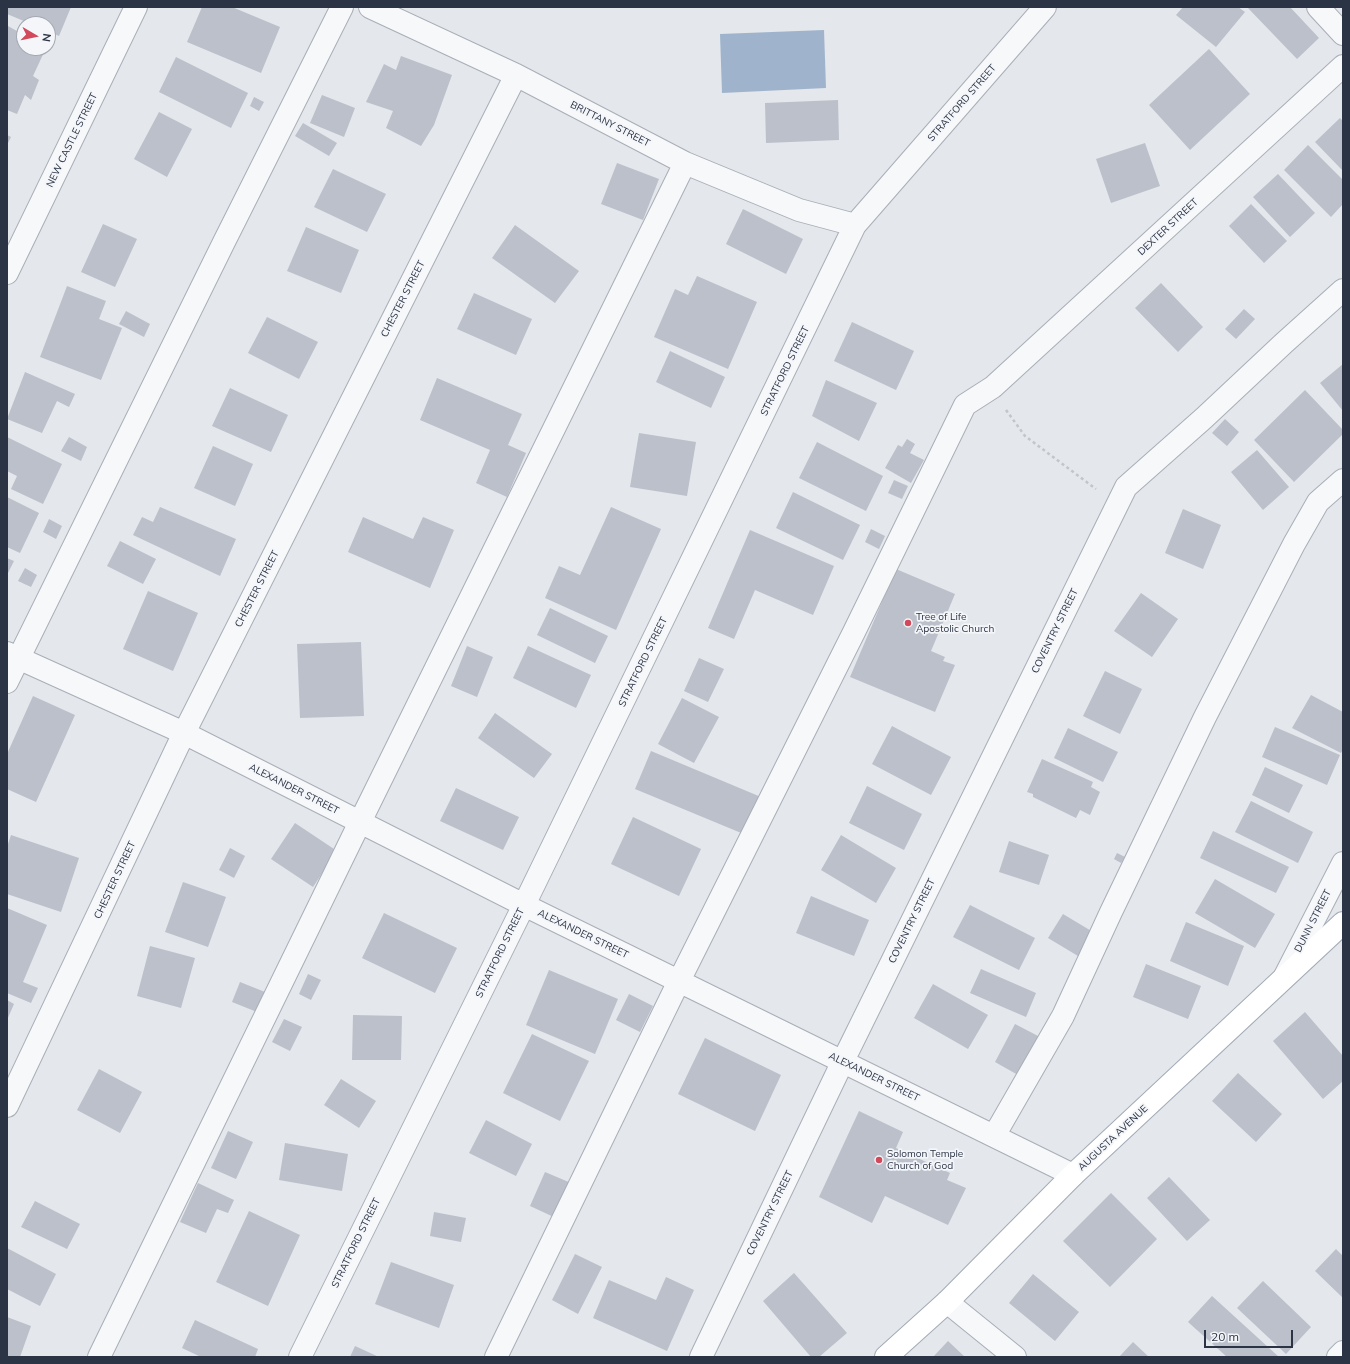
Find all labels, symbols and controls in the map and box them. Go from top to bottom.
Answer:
north arrow [16,16,56,56]
text: N [39,33,54,43]
street label: STRATFORD STREET [925,62,999,144]
street label: NEW CASTLE STREET [44,91,100,189]
street label: BRITTANY STREET [568,99,652,149]
street label: DEXTER STREET [1135,196,1201,258]
street label: CHESTER STREET [378,259,428,339]
street label: STRATFORD STREET [758,324,812,418]
street label: CHESTER STREET [232,549,282,629]
street label: COVENTRY STREET [1029,587,1081,675]
place label: Tree of Life Apostolic Church [916,611,994,634]
street label: STRATFORD STREET [616,615,670,709]
marker: Tree of Life Apostolic Church [903,618,913,628]
street label: ALEXANDER STREET [247,761,341,817]
street label: CHESTER STREET [92,839,138,921]
street label: COVENTRY STREET [886,877,938,965]
street label: DUNN STREET [1292,888,1334,954]
street label: STRATFORD STREET [473,906,527,1000]
street label: ALEXANDER STREET [536,907,630,961]
street label: ALEXANDER STREET [827,1050,921,1104]
street label: AUGUSTA AVENUE [1076,1103,1150,1173]
place label: Solomon Temple Church of God [887,1148,963,1172]
marker: Solomon Temple Church of God [874,1155,884,1165]
street label: COVENTRY STREET [744,1169,796,1257]
street label: STRATFORD STREET [329,1196,383,1290]
scale bar [1206,1322,1295,1348]
text: 20 m [1211,1329,1239,1344]

